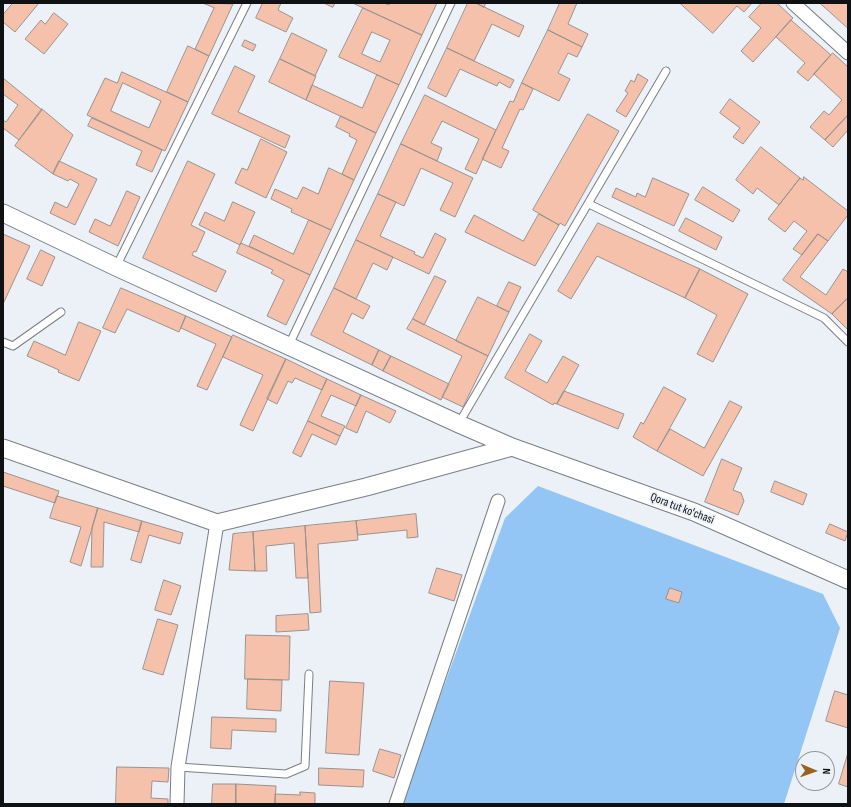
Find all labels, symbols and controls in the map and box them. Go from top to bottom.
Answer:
street label: Qora tut ko'chasi [648,490,716,528]
north arrow [795,751,835,791]
text: N [820,768,833,775]

